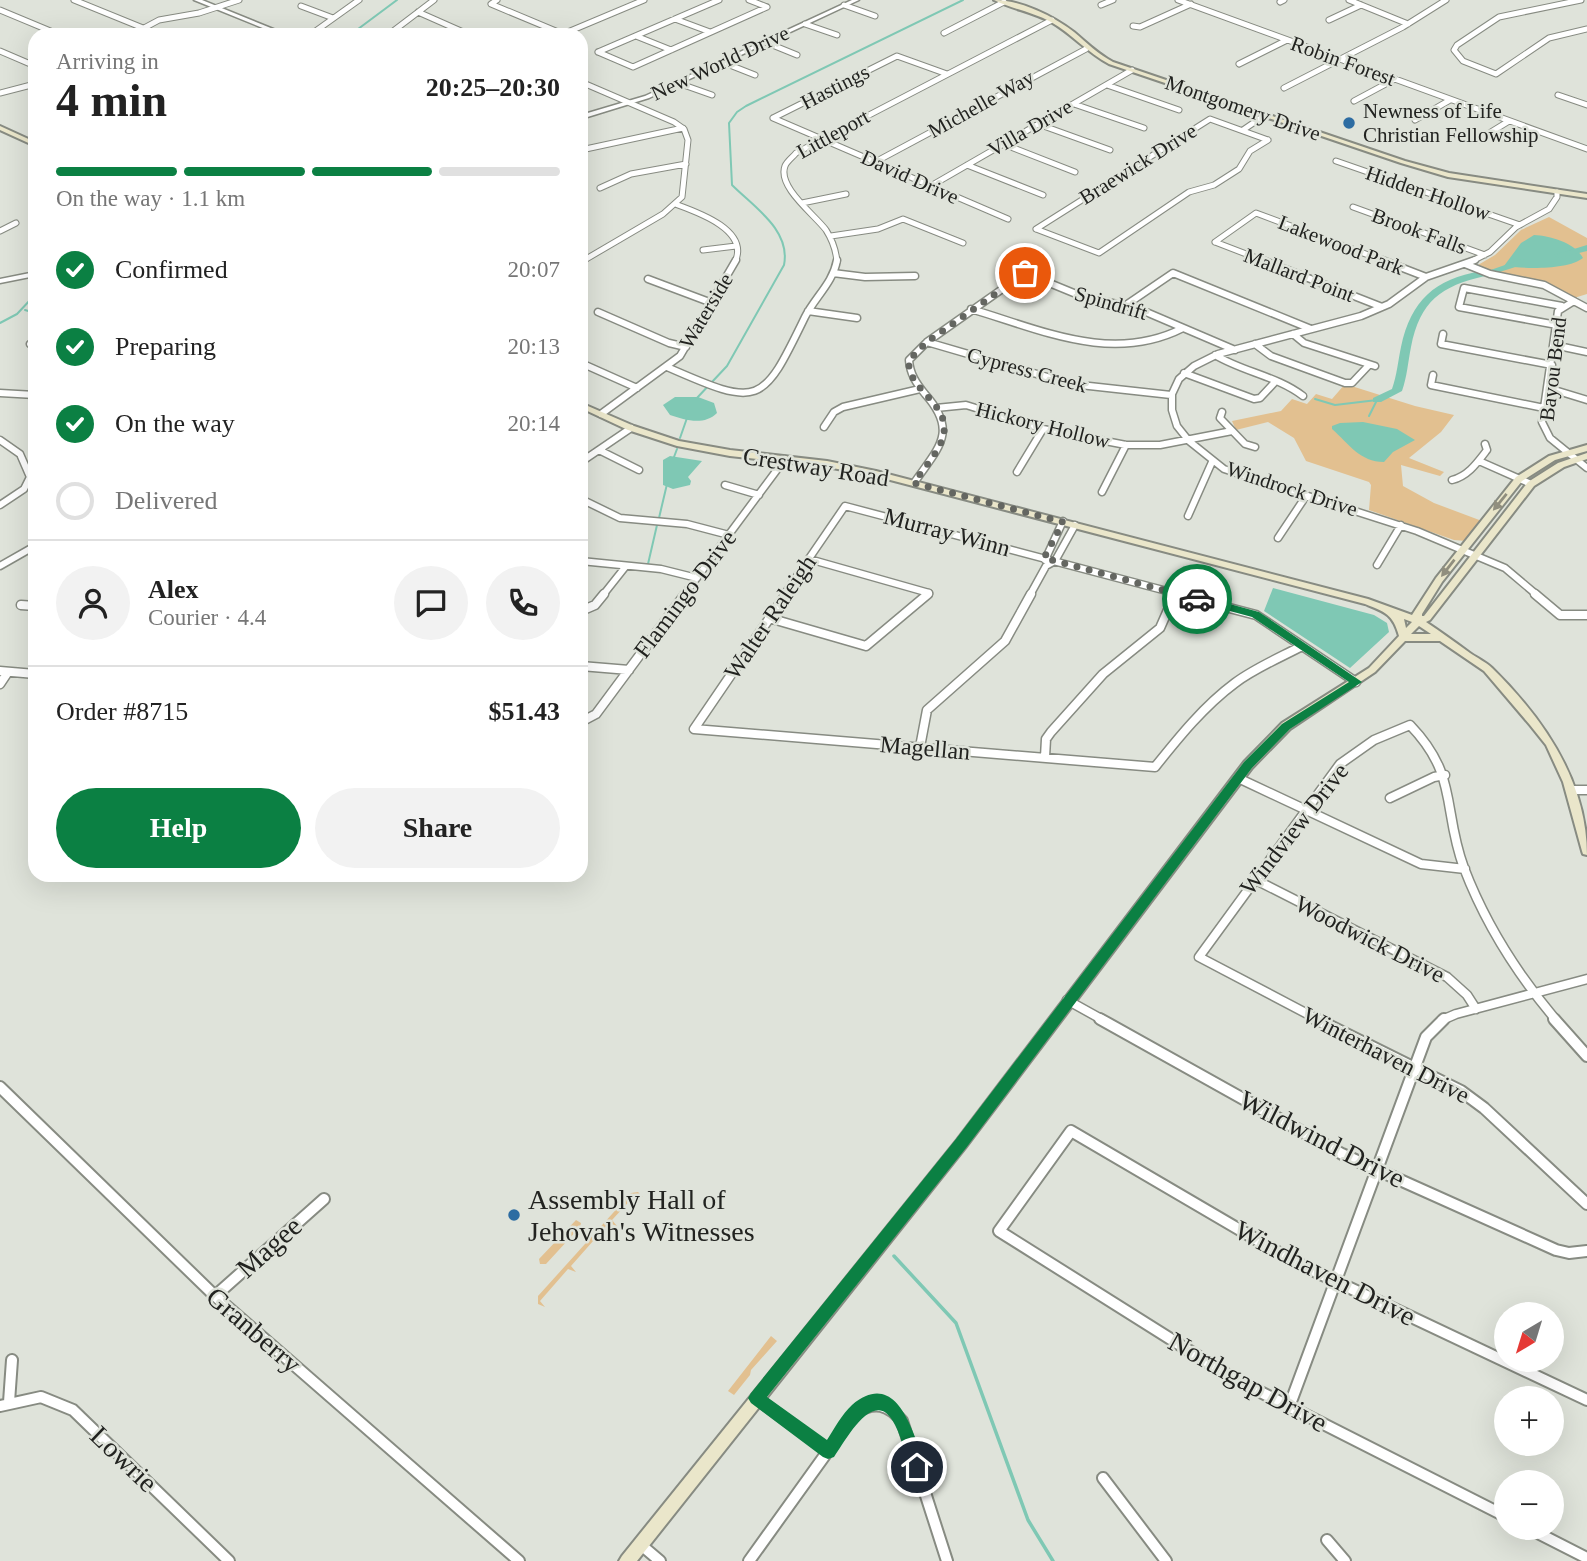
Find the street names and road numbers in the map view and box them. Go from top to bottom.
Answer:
street label: New World Drive [647,21,793,105]
street label: Robin Forest [1288,31,1399,91]
street label: Hastings [797,60,873,114]
street label: Michelle Way [924,65,1039,143]
street label: Montgomery Drive [1162,70,1324,146]
street label: Villa Drive [983,94,1077,162]
street label: Littleport [792,104,874,164]
street label: Braewick Drive [1075,118,1201,210]
street label: David Drive [857,145,963,209]
street label: Hidden Hollow [1363,160,1494,226]
street label: Brook Falls [1369,203,1469,259]
street label: Lakewood Park [1275,210,1408,280]
street label: Mallard Point [1241,243,1358,307]
street label: Waterside [674,269,738,353]
street label: Spindrift [1072,281,1150,325]
street label: Bayou Bend [1535,315,1571,422]
street label: Cypress Creek [964,342,1090,398]
street label: Hickory Hollow [974,397,1113,453]
street label: Crestway Road [741,443,891,491]
street label: Windrock Drive [1224,457,1360,521]
street label: Murray Winn [881,503,1013,561]
street label: Flamingo Drive [629,525,741,663]
street label: Walter Raleigh [719,550,821,684]
street label: Magellan [879,731,971,765]
street label: Windview Drive [1235,758,1353,900]
street label: Woodwick Drive [1291,890,1449,988]
street label: Winterhaven Drive [1298,1002,1474,1108]
street label: Wildwind Drive [1234,1084,1410,1194]
street label: Magee [230,1210,308,1284]
street label: Windhaven Drive [1229,1214,1421,1332]
street label: Granberry [200,1281,308,1379]
street label: Northgap Drive [1163,1326,1333,1438]
street label: Lowrie [84,1420,164,1498]

